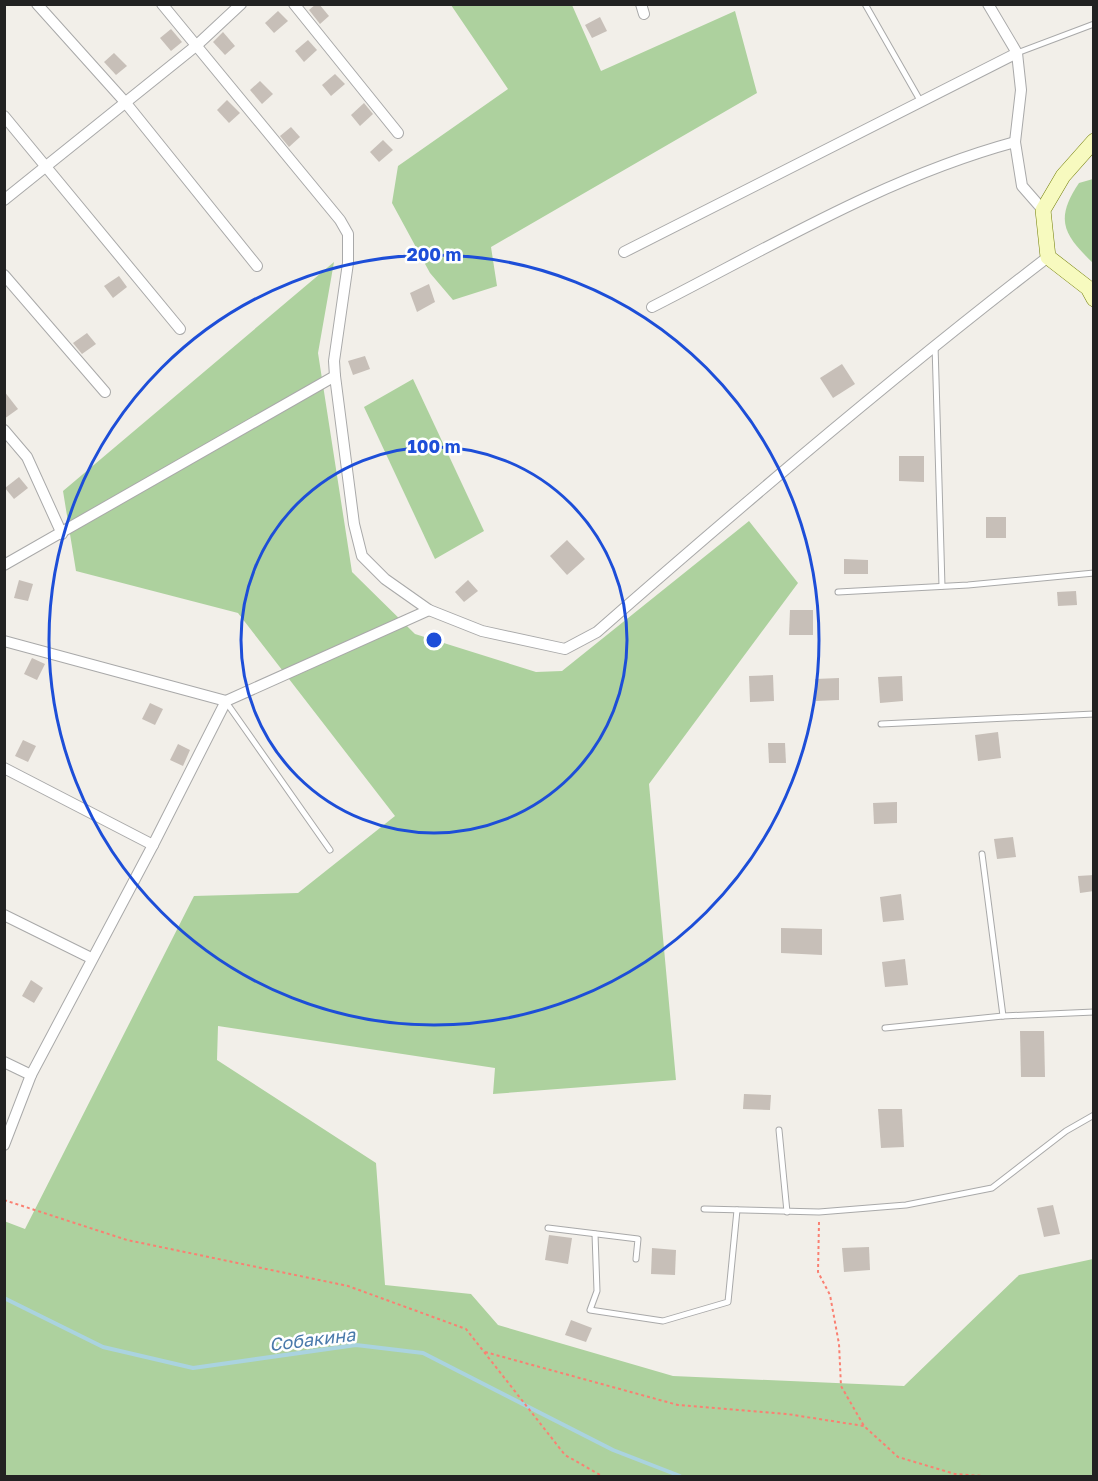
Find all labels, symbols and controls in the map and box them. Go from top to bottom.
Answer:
text: 200 m [407,243,461,265]
text: 100 m [408,435,460,457]
centre of rings [424,630,444,650]
water label: Собакина [268,1323,357,1355]

